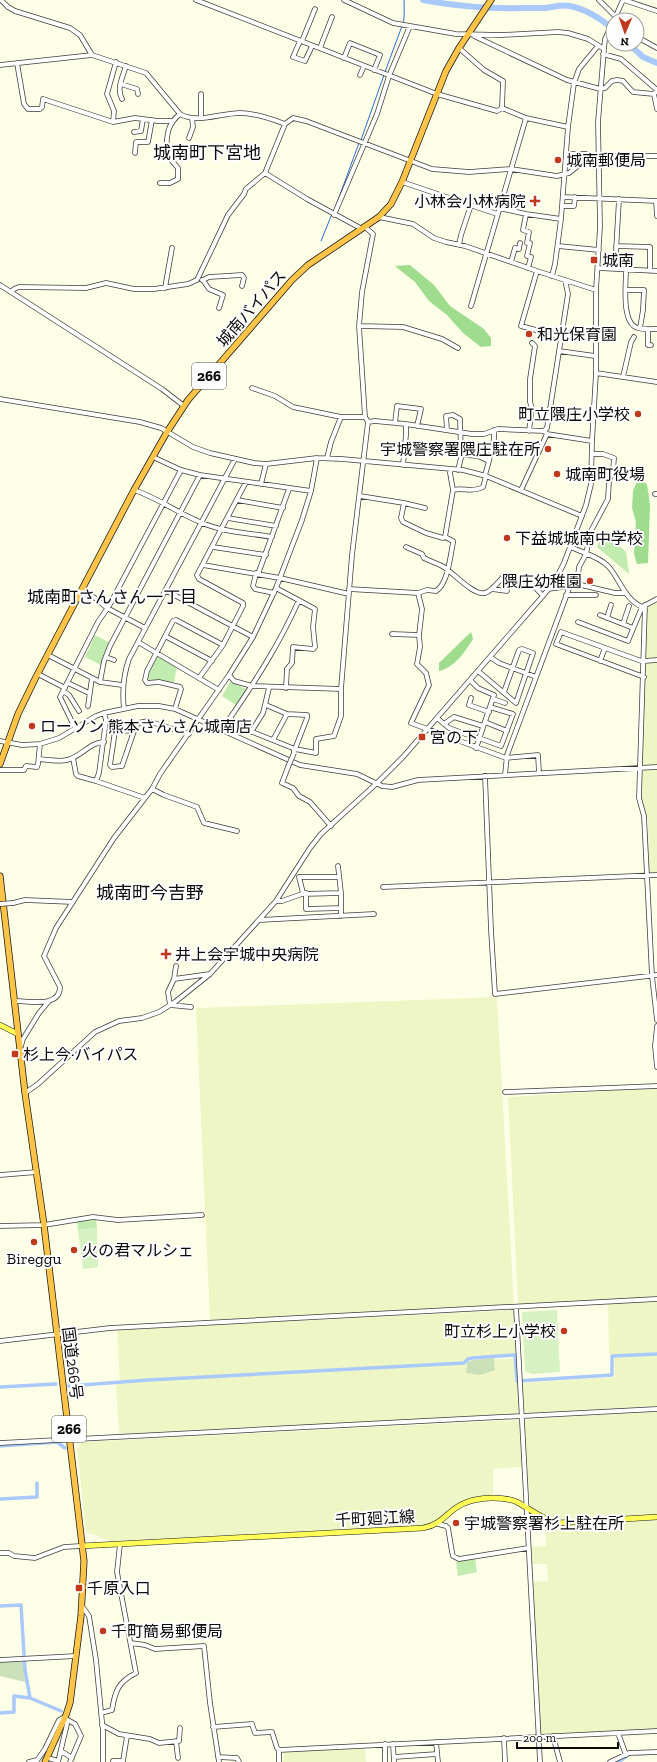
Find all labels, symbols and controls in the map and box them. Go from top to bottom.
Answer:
north arrow [605,12,645,52]
text: N [620,35,629,48]
district label: 城南町下宮地 [153,142,261,164]
place label: 城南郵便局 [566,151,646,170]
marker: 城南郵便局 [553,155,563,165]
place label: 小林会小林病院 [414,192,526,211]
marker: 小林会小林病院 [529,195,541,207]
place label: 城南 [602,251,634,270]
marker: 城南 [589,255,599,265]
street label: 城南バイパス [213,266,290,351]
place label: 和光保育園 [537,325,617,344]
marker: 和光保育園 [524,329,534,339]
road number: 266 [192,363,226,389]
place label: 町立隈庄小学校 [518,405,630,424]
marker: 町立隈庄小学校 [633,409,643,419]
place label: 宇城警察署隈庄駐在所 [380,440,540,459]
marker: 宇城警察署隈庄駐在所 [543,444,553,454]
place label: 城南町役場 [565,465,645,484]
marker: 城南町役場 [552,469,562,479]
place label: 下益城城南中学校 [515,529,643,548]
marker: 下益城城南中学校 [502,533,512,543]
place label: 隈庄幼稚園 [502,572,582,591]
marker: 隈庄幼稚園 [585,576,595,586]
district label: 城南町さんさん一丁目 [27,587,197,607]
place label: ローソン 熊本さんさん城南店 [40,717,252,736]
marker: ローソン 熊本さんさん城南店 [27,721,37,731]
place label: 宮の下 [430,728,478,747]
marker: 宮の下 [417,732,427,742]
district label: 城南町今吉野 [96,882,204,904]
place label: 井上会宇城中央病院 [175,945,319,964]
marker: 井上会宇城中央病院 [160,948,172,960]
place label: 杉上今·バイパス [23,1045,138,1064]
marker: 杉上今·バイパス [10,1049,20,1059]
marker: Bireggu [29,1237,39,1247]
place label: 火の君マルシェ [82,1241,194,1260]
marker: 火の君マルシェ [69,1245,79,1255]
place label: Bireggu [7,1249,61,1268]
place label: 町立杉上小学校 [444,1322,556,1341]
street label: 国道266号 [59,1326,86,1401]
marker: 町立杉上小学校 [559,1326,569,1336]
road number: 266 [52,1416,86,1442]
street label: 千町廻江線 [335,1507,415,1530]
place label: 宇城警察署杉上駐在所 [464,1514,624,1533]
marker: 宇城警察署杉上駐在所 [451,1518,461,1528]
place label: 千原入口 [87,1579,151,1598]
marker: 千原入口 [74,1583,84,1593]
place label: 千町簡易郵便局 [111,1622,223,1641]
marker: 千町簡易郵便局 [98,1626,108,1636]
scale bar [517,1724,618,1750]
text: 200 m [523,1731,557,1745]

